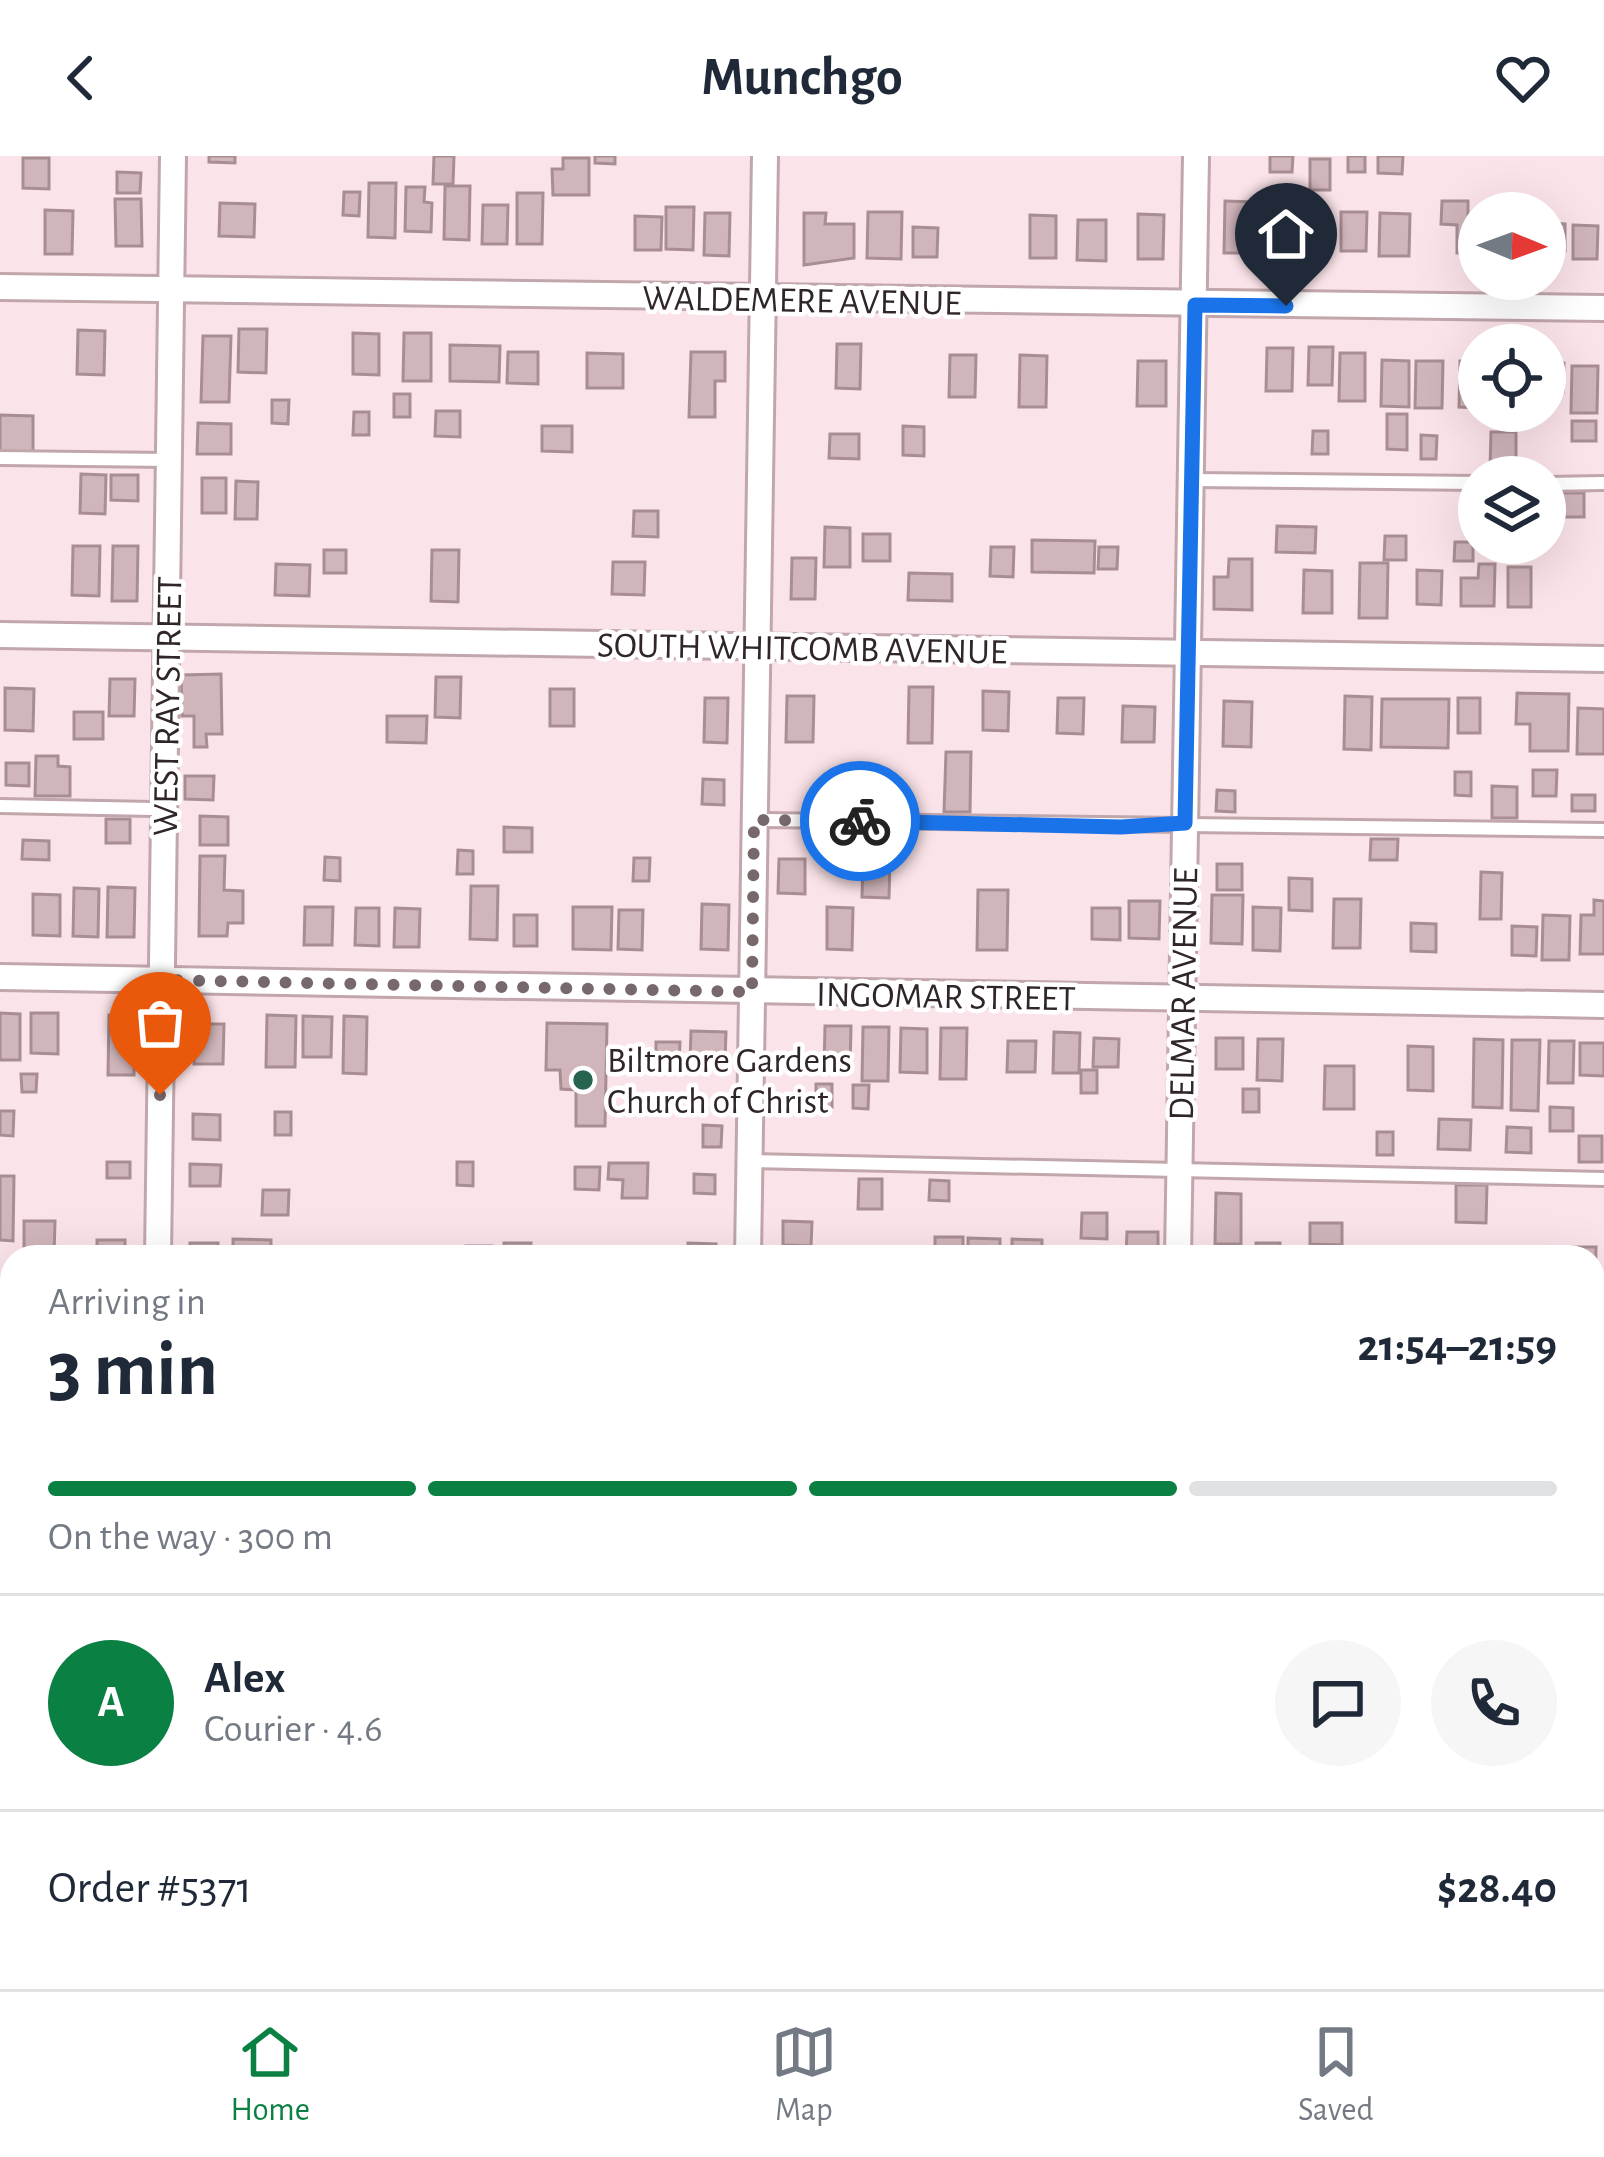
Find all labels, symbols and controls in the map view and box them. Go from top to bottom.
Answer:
icon: back [48,45,114,111]
icon: heart [1490,45,1556,111]
text: Munchgo [701,51,903,105]
pin [1235,183,1337,306]
north arrow [1458,192,1566,300]
map controls [1458,192,1566,564]
icon: home [1253,201,1319,267]
street label: WALDEMERE AVENUE [642,280,962,322]
button: locate [1458,324,1566,432]
button: layers [1458,456,1566,564]
street label: WEST RAY STREET [148,576,188,836]
street label: SOUTH WHITCOMB AVENUE [597,627,1007,671]
courier [800,761,920,881]
icon: bike [827,788,893,854]
street label: DELMAR AVENUE [1164,867,1204,1121]
pin [109,972,211,1095]
street label: INGOMAR STREET [816,977,1076,1017]
icon: bag [127,990,193,1056]
place label: Biltmore Gardens Church of Christ [607,1043,852,1120]
marker: Biltmore Gardens Church of Christ [570,1067,596,1093]
text: Arriving in [48,1283,206,1322]
text: 21:54–21:59 [1358,1324,1557,1369]
text: 3 min [48,1332,218,1410]
text: On the way · 300 m [48,1518,333,1557]
button: chat [1275,1640,1401,1766]
button: phone [1431,1640,1557,1766]
text: Alex [204,1656,285,1701]
text: A [97,1680,125,1725]
text: Courier · 4.6 [204,1710,383,1749]
text: Order #5371 [48,1866,252,1911]
text: $28.40 [1437,1866,1557,1911]
tab: Home [231,2019,310,2131]
tab: Map [771,2019,837,2131]
tab: Saved [1298,2019,1373,2131]

